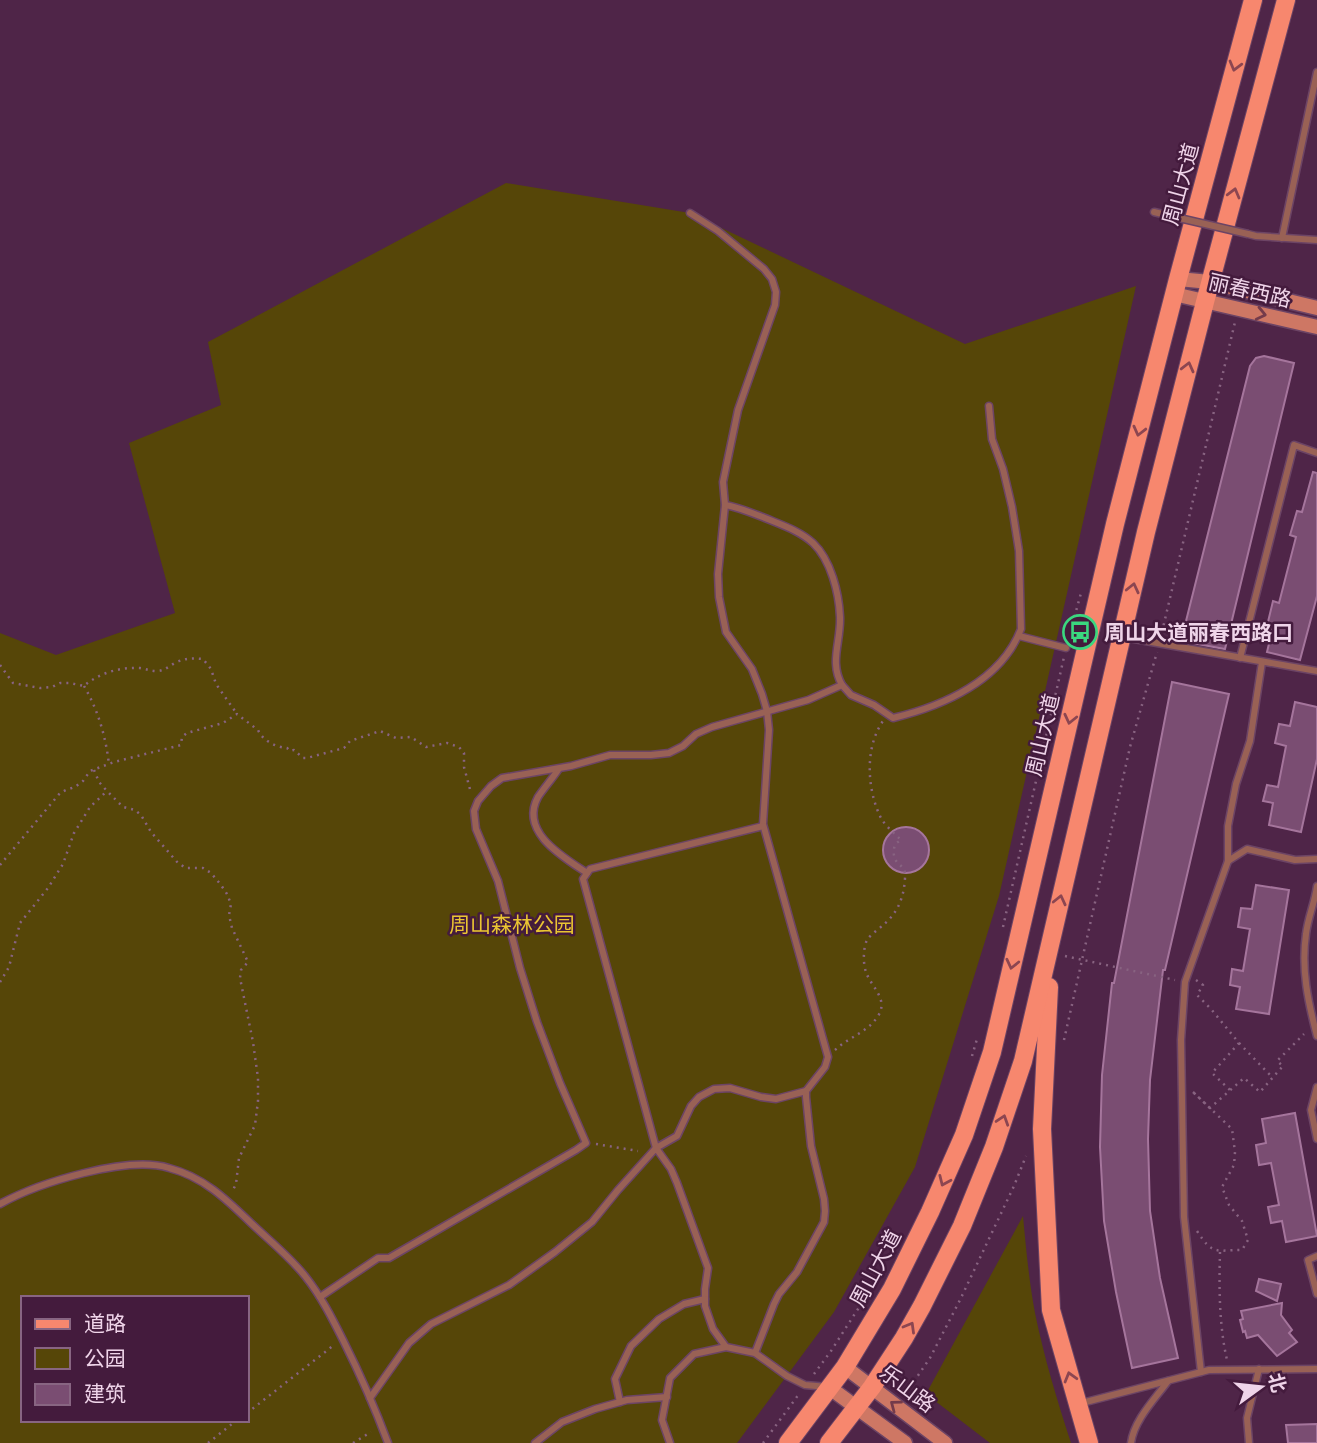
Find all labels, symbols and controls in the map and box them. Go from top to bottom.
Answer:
one-way arrow [1229,60,1243,72]
street label: 周山大道 [1158,140,1202,228]
one-way arrow [1226,187,1241,199]
street label: 丽春西路 [1206,269,1294,311]
one-way arrow [1255,306,1267,321]
one-way arrow [1180,361,1194,373]
one-way arrow [1133,425,1147,437]
one-way arrow [1125,582,1139,594]
bus stop icon: 周山大道丽春西路口 [1061,613,1099,651]
place label: 周山大道丽春西路口 [1104,620,1293,644]
street label: 周山大道 [1021,691,1063,779]
one-way arrow [1063,713,1078,725]
one-way arrow [1052,894,1066,906]
park label: 周山森林公园 [449,912,575,936]
one-way arrow [1006,958,1020,970]
one-way arrow [995,1114,1009,1127]
one-way arrow [938,1173,952,1186]
street label: 周山大道 [845,1225,905,1311]
legend [21,1296,248,1422]
text: 道路 [84,1311,126,1335]
one-way arrow [902,1322,915,1335]
text: 公园 [84,1346,126,1370]
north arrow [1226,1352,1296,1422]
street label: 乐山路 [876,1359,940,1417]
text: 北 [1264,1371,1291,1395]
one-way arrow [1064,1372,1078,1384]
text: 建筑 [84,1381,126,1405]
one-way arrow [891,1401,903,1413]

